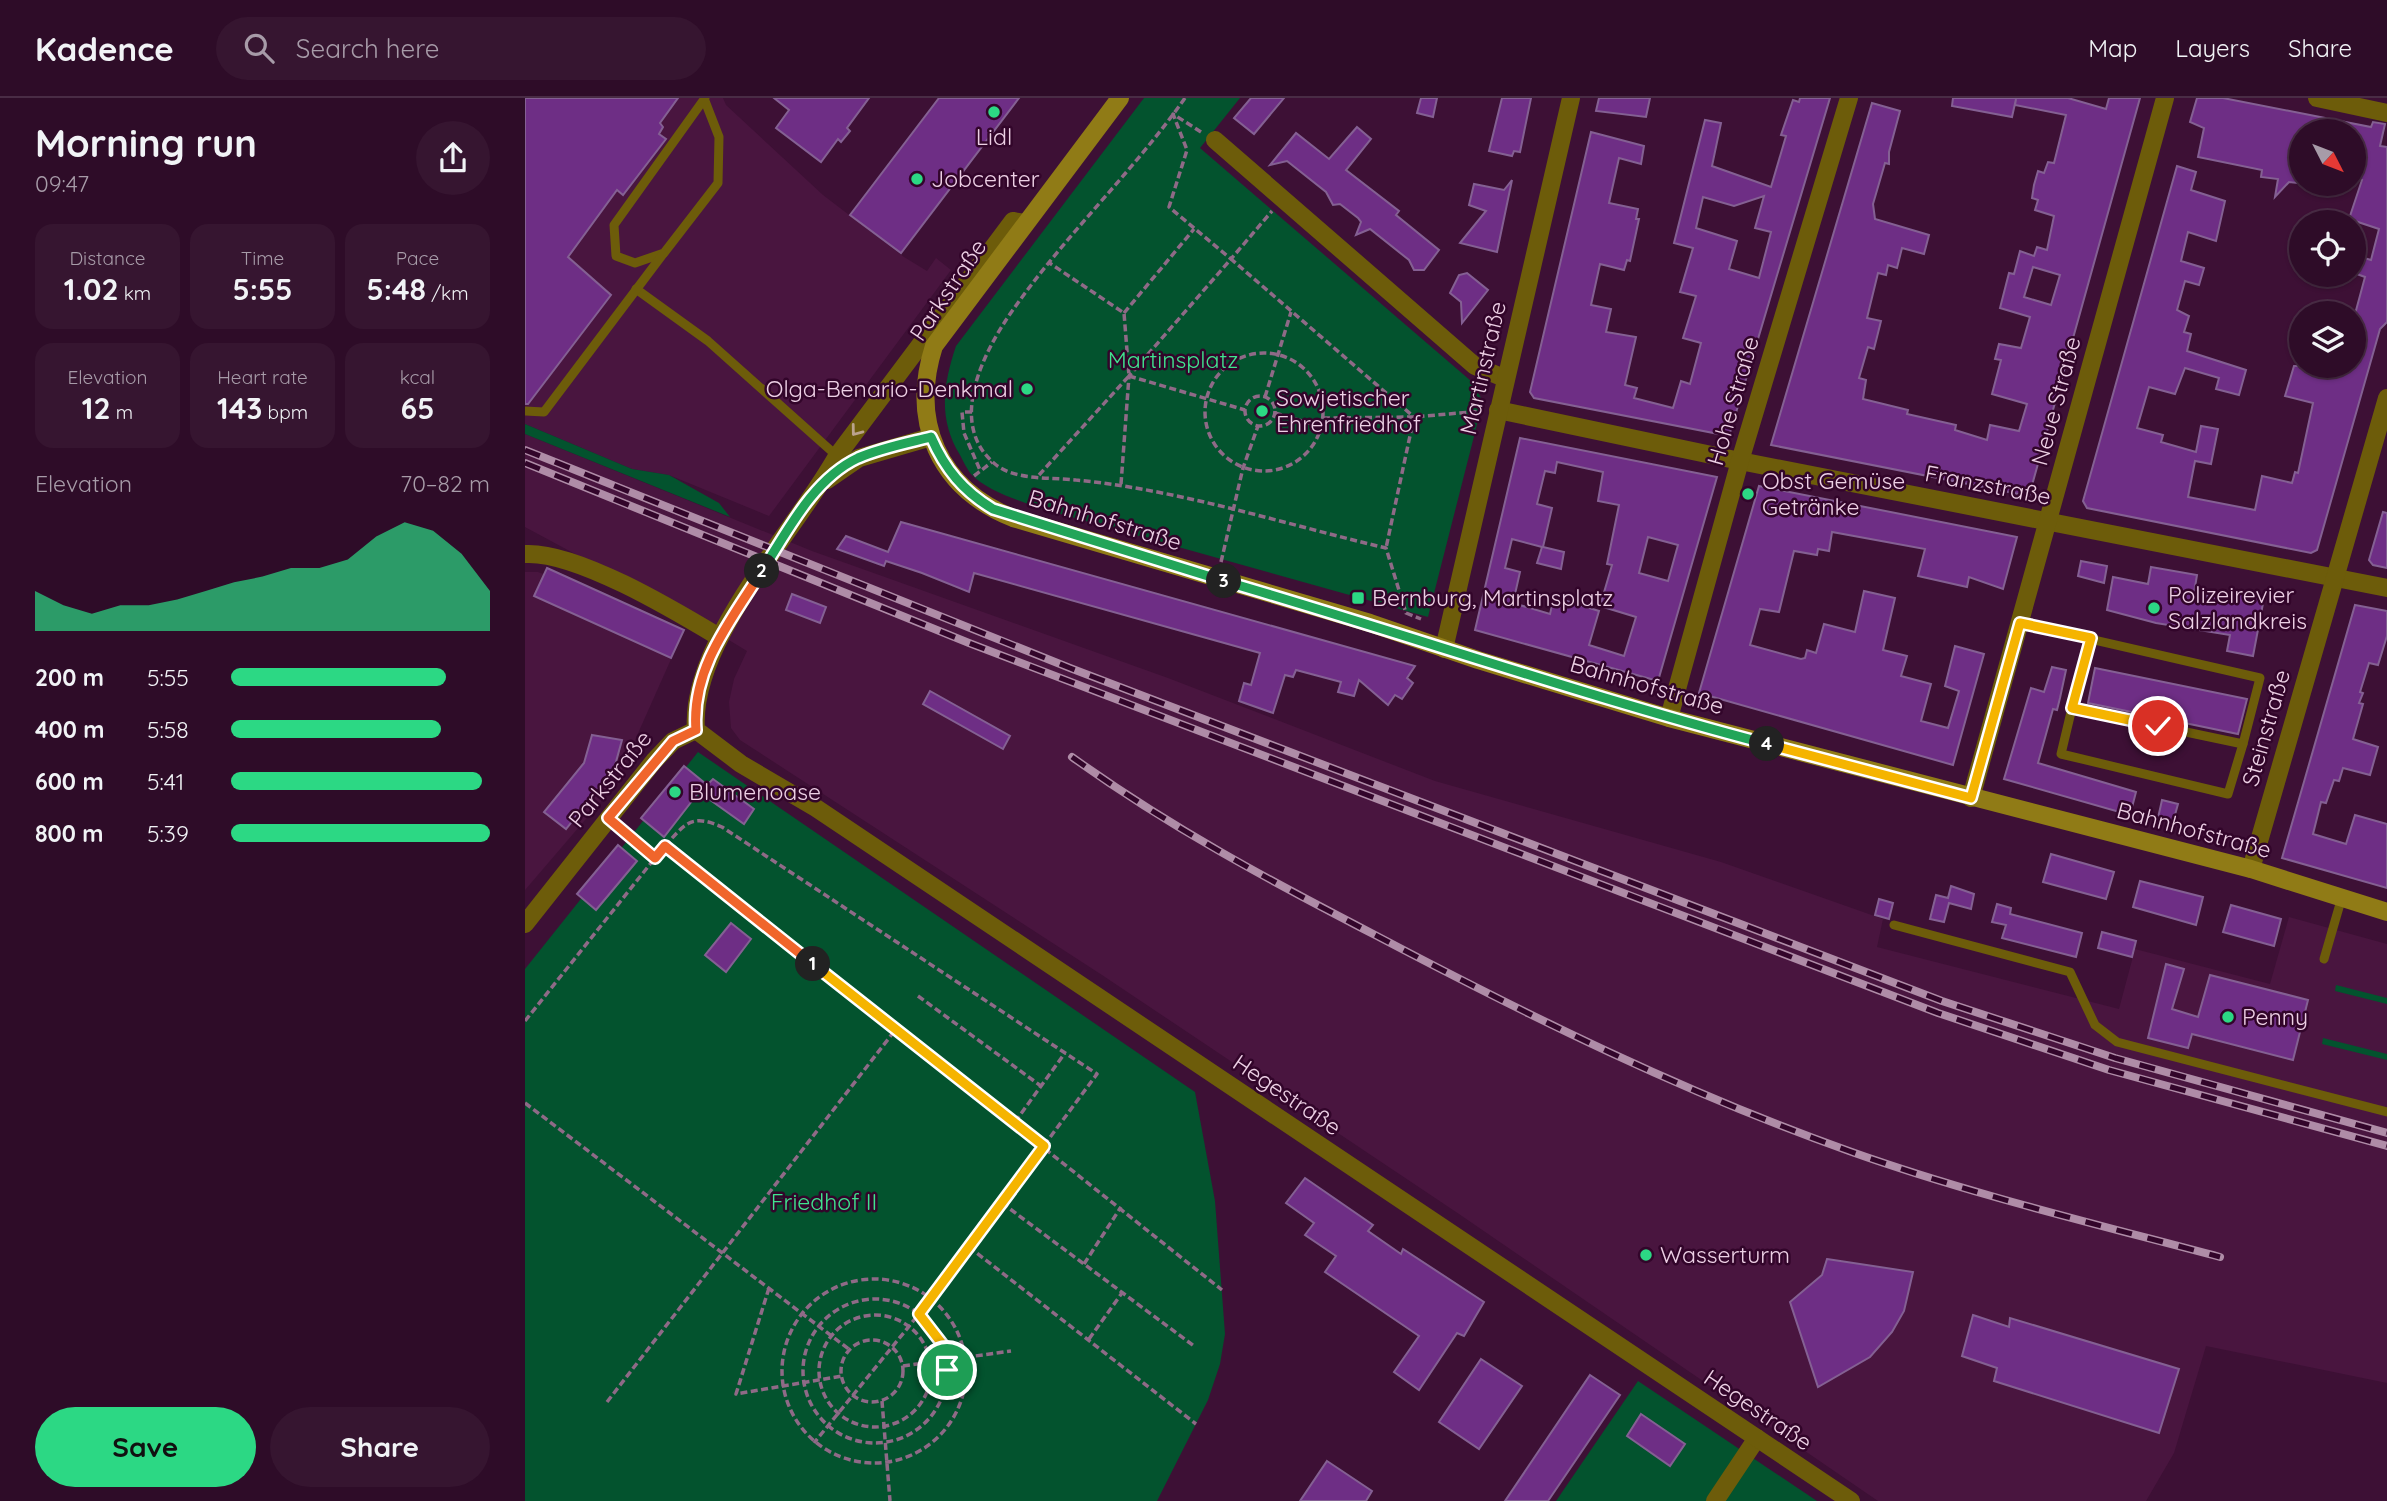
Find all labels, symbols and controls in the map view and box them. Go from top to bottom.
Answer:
search box [216,17,706,80]
text: Kadence [35,28,174,69]
icon: search [240,29,278,67]
text: Search here [296,32,439,65]
text: Map [2088,33,2137,63]
text: Layers [2175,33,2250,63]
text: Share [2288,33,2352,63]
marker: Lidl [986,104,1002,120]
text: Morning run [35,119,257,167]
north arrow [2289,119,2366,196]
map controls [2289,119,2366,378]
button: share [416,121,490,195]
place label: Lidl [976,122,1012,151]
place label: Jobcenter [931,164,1040,193]
text: 09:47 [35,169,89,198]
marker: Jobcenter [909,171,925,187]
button: locate [2289,210,2366,287]
street label: Parkstraße [903,233,992,346]
text: Distance [69,246,146,270]
text: Time [241,246,284,270]
text: Pace [396,246,439,270]
text: 1.02 [64,270,118,308]
text: 5:55 [232,270,293,308]
text: 5:48 [366,270,426,308]
text: km [118,281,151,305]
text: /km [426,281,469,305]
street label: Martinstraße [1453,298,1512,437]
button: layers [2289,301,2366,378]
street label: Hohe Straße [1700,333,1765,469]
street label: Neue Straße [2024,333,2087,469]
park label: Martinsplatz [1108,345,1238,374]
text: Elevation [67,365,148,389]
text: Heart rate [217,365,308,389]
text: kcal [400,365,435,389]
place label: Olga-Benario-Denkmal [766,374,1013,403]
marker: Olga-Benario-Denkmal [1019,381,1035,397]
place label: Sowjetischer Ehrenfriedhof [1276,383,1421,438]
text: 12 [82,389,111,427]
text: 143 [217,389,262,427]
text: 65 [401,389,434,427]
text: m [111,400,133,424]
text: bpm [262,400,308,424]
marker: Sowjetischer Ehrenfriedhof [1254,403,1270,419]
one-way arrow [852,424,864,436]
street label: Franzstraße [1923,458,2054,511]
place label: Obst Gemüse Getränke [1762,466,1905,521]
text: Elevation [35,469,132,498]
text: 70–82 m [400,469,490,498]
street label: Bahnhofstraße [1025,482,1185,557]
marker: Obst Gemüse Getränke [1740,486,1756,502]
pin: 2 [744,554,779,588]
text: 2 [756,558,767,582]
pin: 3 [1207,564,1241,598]
text: 3 [1218,568,1229,592]
place label: Polizeirevier Salzlandkreis [2168,580,2307,635]
place label: Bernburg, Martinsplatz [1372,583,1613,612]
marker: Bernburg, Martinsplatz [1350,590,1366,606]
marker: Polizeirevier Salzlandkreis [2146,600,2162,616]
street label: Bahnhofstraße [1567,649,1727,720]
text: 200 m [35,663,104,692]
text: 5:55 [147,663,189,692]
street label: Steinstraße [2235,666,2296,789]
pin [2128,696,2188,756]
icon: check [2139,707,2177,745]
text: 400 m [35,715,104,744]
text: 5:58 [147,715,189,744]
street label: Parkstraße [562,724,658,833]
pin: 4 [1749,726,1785,762]
text: 4 [1761,731,1772,755]
text: 600 m [35,767,104,796]
text: 5:41 [147,767,184,796]
place label: Blumenoase [689,777,821,806]
marker: Blumenoase [667,784,683,800]
street label: Bahnhofstraße [2114,795,2274,864]
text: 800 m [35,819,104,848]
text: 5:39 [147,819,189,848]
pin: 1 [795,946,831,982]
text: 1 [809,951,816,975]
place label: Penny [2242,1002,2308,1031]
marker: Penny [2220,1009,2236,1025]
street label: Hegestraße [1228,1048,1347,1141]
park label: Friedhof II [771,1187,877,1216]
place label: Wasserturm [1660,1240,1790,1269]
marker: Wasserturm [1638,1247,1654,1263]
pin [917,1340,977,1400]
icon: arrive [928,1351,966,1389]
street label: Hegestraße [1699,1363,1818,1456]
button: Save [35,1407,256,1487]
button: Share [270,1407,490,1487]

